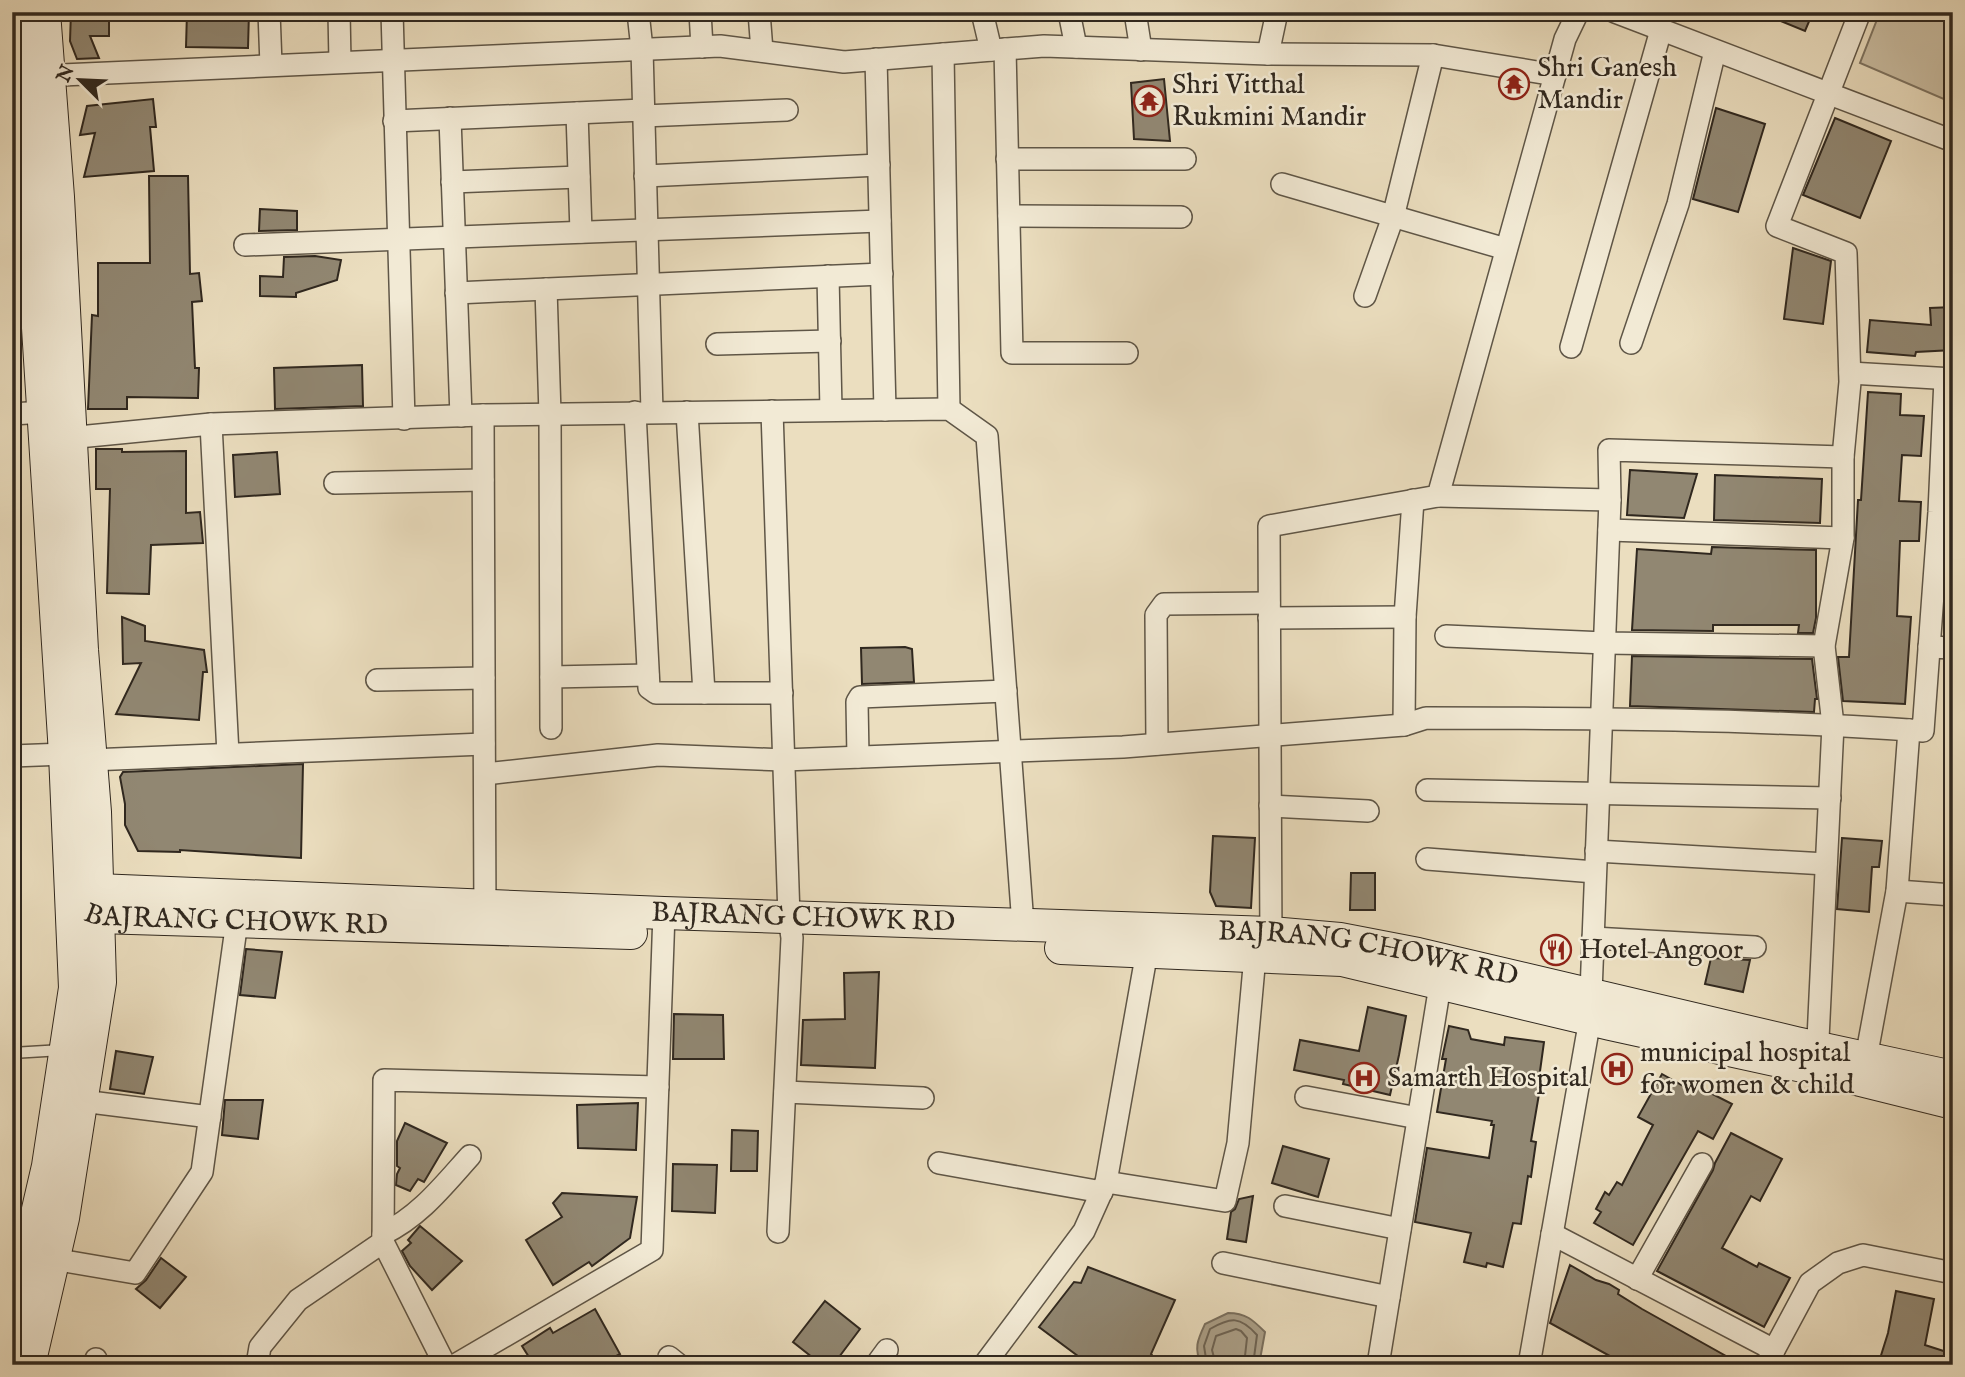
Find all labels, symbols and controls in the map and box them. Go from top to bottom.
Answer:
north arrow [46,46,116,116]
place label: Shri Ganesh Mandir [1537,51,1677,118]
text: N [52,61,81,87]
temple icon: Shri Ganesh Mandir [1497,67,1531,101]
place label: Shri Vitthal Rukmini Mandir [1172,68,1366,135]
temple icon: Shri Vitthal Rukmini Mandir [1132,84,1166,118]
street label: BAJRANG CHOWK RD [651,895,956,940]
street label: BAJRANG CHOWK RD [79,896,389,943]
street label: BAJRANG CHOWK RD [1217,914,1522,994]
restaurant icon: Hotel Angoor [1539,933,1573,967]
place label: Hotel Angoor [1579,933,1743,968]
place label: municipal hospital for women & child [1640,1036,1854,1103]
hospital icon: municipal hospital for women & child [1600,1052,1634,1086]
hospital icon: Samarth Hospital [1347,1061,1381,1095]
place label: Samarth Hospital [1387,1061,1589,1096]

